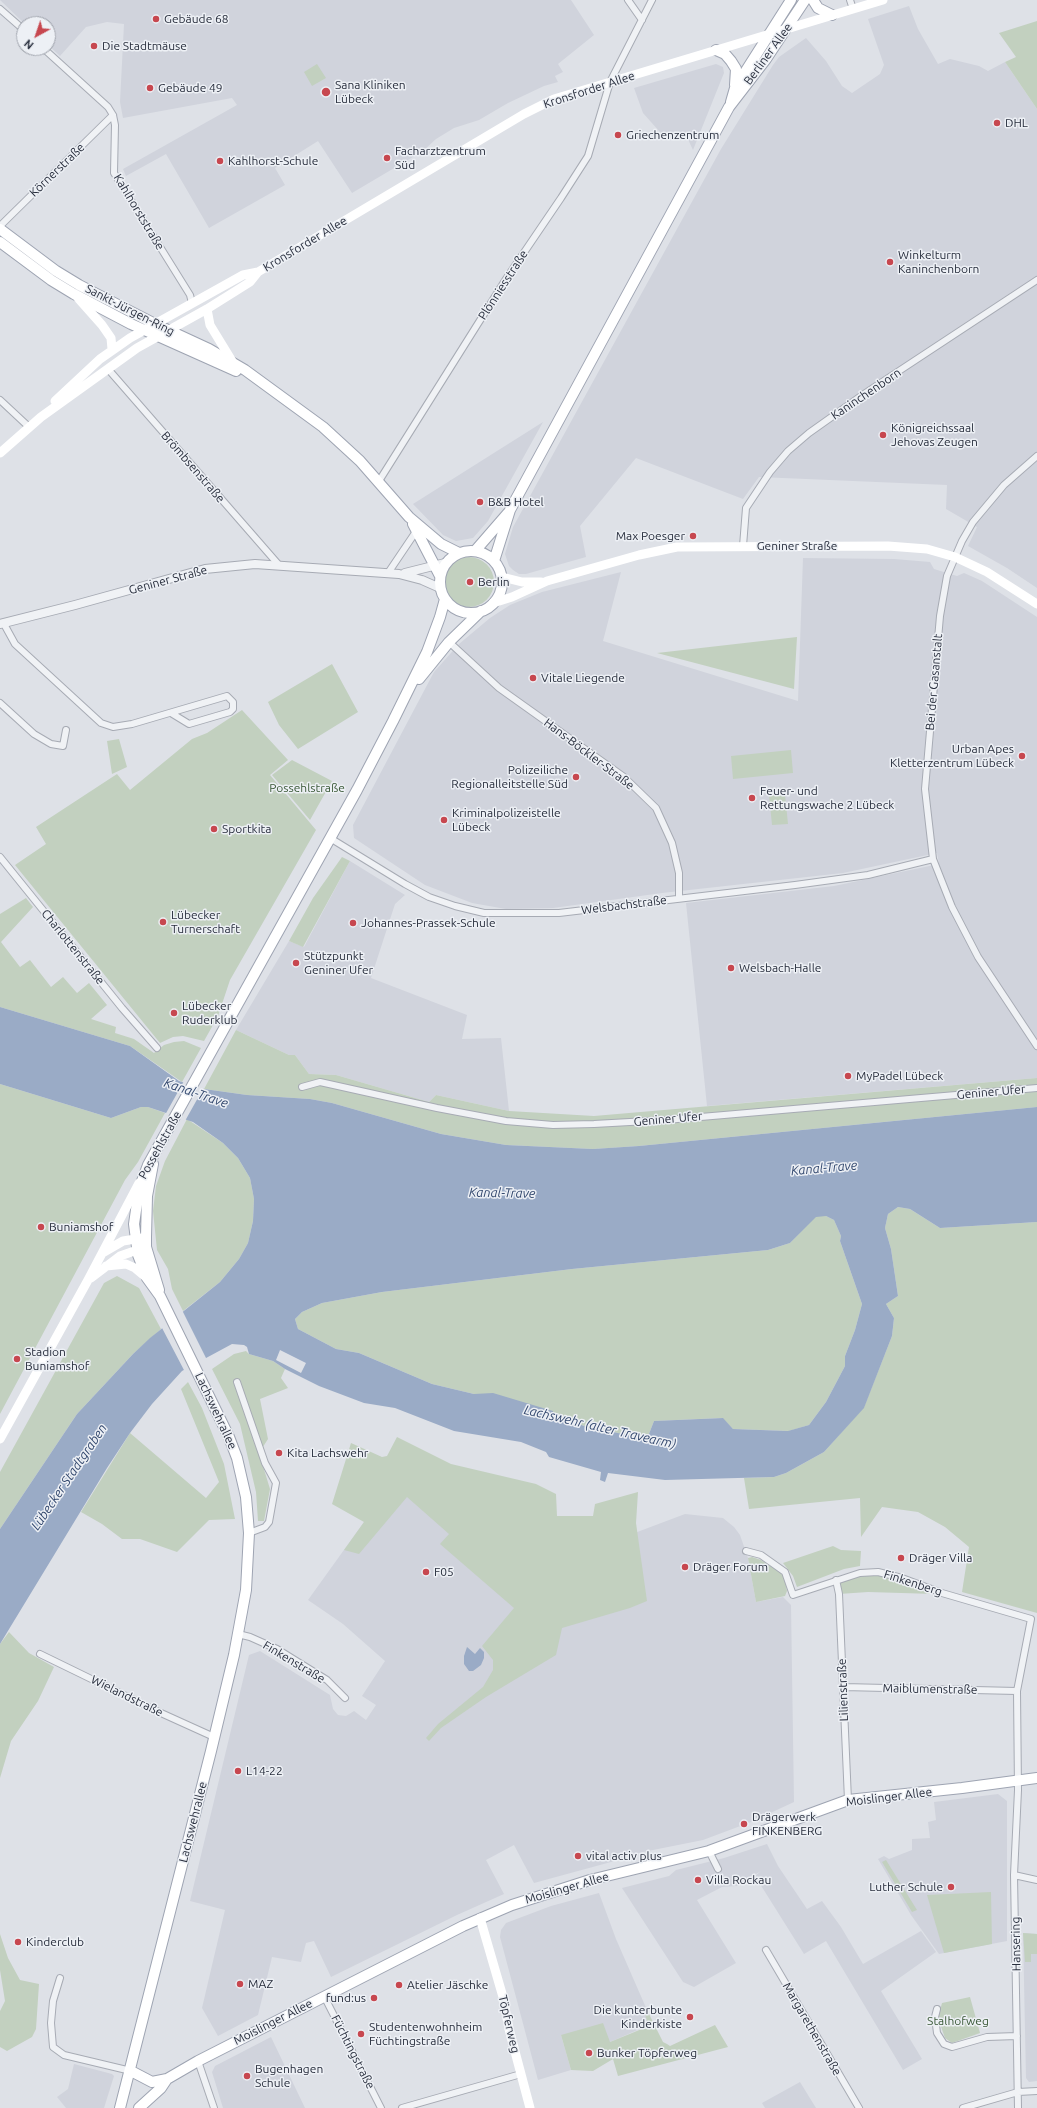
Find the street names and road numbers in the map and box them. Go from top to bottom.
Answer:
street label: Berliner Allee [741,20,795,88]
street label: Kronsforder Allee [541,68,637,112]
street label: Körnerstraße [26,140,88,200]
street label: Kahlhorststraße [111,171,167,253]
street label: Kronsforder Allee [260,213,350,275]
street label: Plönniesstraße [475,247,531,323]
street label: Sankt-Jürgen-Ring [83,281,177,339]
street label: Kaninchenborn [828,365,904,423]
street label: Brömbsenstraße [158,428,228,506]
street label: Geniner Straße [757,539,837,553]
street label: Geniner Straße [127,563,209,597]
street label: Bei der Gasanstalt [923,633,945,731]
street label: Hans-Böckler-Straße [541,715,637,793]
street label: Welsbachstraße [580,893,668,917]
street label: Charlottenstraße [38,907,108,987]
street label: Geniner Ufer [956,1082,1026,1102]
street label: Possehlstraße [135,1108,185,1182]
street label: Geniner Ufer [633,1109,703,1129]
street label: Lachswehrallee [192,1370,240,1452]
street label: Finkenberg [882,1567,944,1599]
street label: Finkenstraße [260,1638,328,1686]
street label: Lilienstraße [835,1658,851,1722]
street label: Wielandstraße [89,1672,165,1720]
street label: Maiblumenstraße [882,1681,978,1697]
street label: Lachswehrallee [176,1780,210,1864]
street label: Moislinger Allee [845,1785,933,1809]
street label: Moislinger Allee [523,1869,611,1907]
street label: Hansering [1008,1917,1024,1971]
street label: Margarethenstraße [780,1980,844,2078]
street label: Töpferweg [495,1994,523,2054]
street label: Moislinger Allee [231,1996,315,2048]
street label: Füchtingstraße [328,2013,378,2091]

